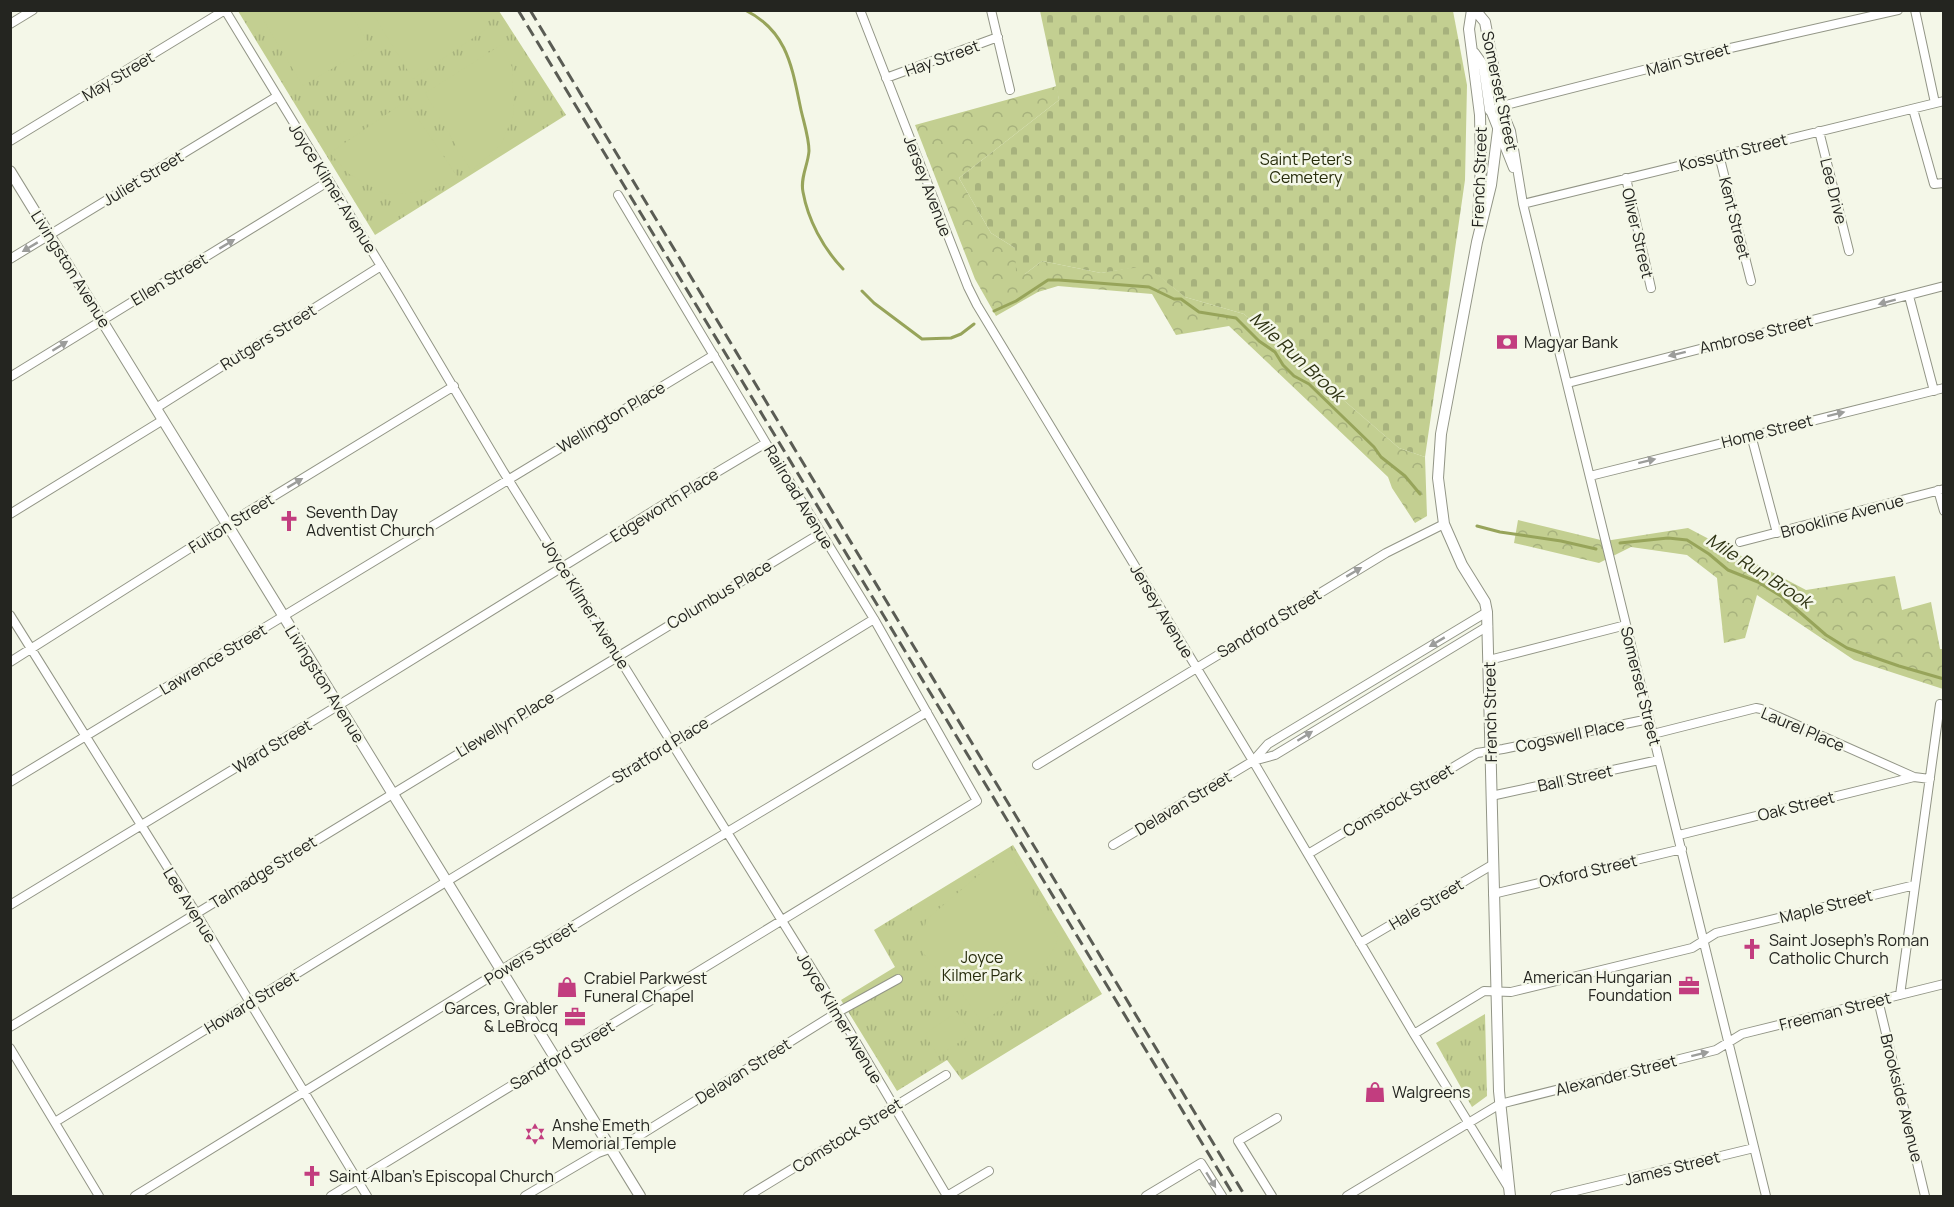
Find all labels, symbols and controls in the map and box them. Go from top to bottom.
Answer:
street label: Somerset Street [1477,29,1523,153]
street label: Hay Street [902,34,982,82]
street label: Main Street [1644,37,1732,81]
street label: May Street [78,46,158,106]
street label: Joyce Kilmer Avenue [284,119,382,257]
street label: French Street [1466,126,1492,228]
street label: Kossuth Street [1677,128,1789,176]
street label: Jersey Avenue [899,132,957,240]
street label: Juliet Street [99,145,187,211]
park label: Saint Peter's Cemetery [1260,148,1352,188]
street label: Lee Drive [1815,156,1853,226]
street label: Kent Street [1714,175,1756,261]
street label: Oliver Street [1617,186,1659,280]
street label: Livingston Avenue [26,206,116,332]
one-way arrow [218,238,235,249]
one-way arrow [22,241,38,252]
street label: Ellen Street [127,248,211,310]
one-way arrow [1878,297,1896,307]
street label: Rutgers Street [216,299,320,375]
water label: Mile Run Brook [1245,306,1353,409]
street label: Ambrose Street [1697,309,1815,359]
bank icon: Magyar Bank [1495,330,1519,354]
place label: Magyar Bank [1524,331,1619,353]
one-way arrow [52,340,68,351]
one-way arrow [1668,349,1687,359]
street label: Wellington Place [553,376,669,458]
street label: Home Street [1719,409,1815,453]
one-way arrow [1827,409,1845,419]
street label: Railroad Avenue [759,441,839,553]
one-way arrow [1638,456,1656,466]
street label: Edgeworth Place [606,463,722,547]
one-way arrow [287,478,304,488]
street label: Fulton Street [184,488,278,558]
street label: Brookline Avenue [1778,489,1906,543]
place label: Seventh Day Adventist Church [306,501,435,541]
church icon: Seventh Day Adventist Church [277,509,301,533]
water label: Mile Run Brook [1702,527,1820,615]
street label: Joyce Kilmer Avenue [537,535,635,673]
street label: Columbus Place [663,554,775,634]
street label: Jersey Avenue [1125,560,1199,662]
one-way arrow [1346,567,1362,578]
street label: Sandford Street [1213,583,1325,663]
street label: Lawrence Street [155,618,271,700]
street label: Livingston Avenue [280,621,370,747]
street label: Somerset Street [1616,624,1666,748]
one-way arrow [1428,637,1445,647]
street label: French Street [1478,661,1502,763]
street label: Llewellyn Place [452,686,558,762]
street label: Laurel Place [1758,702,1848,756]
street label: Stratford Place [607,711,713,789]
street label: Cogswell Place [1514,713,1626,757]
street label: Ward Street [228,714,316,778]
one-way arrow [1297,731,1313,742]
street label: Comstock Street [1339,758,1457,842]
street label: Ball Street [1535,759,1615,797]
street label: Delavan Street [1131,766,1235,840]
street label: Oak Street [1755,786,1837,826]
street label: Talmadge Street [205,830,321,914]
street label: Oxford Street [1537,849,1639,893]
street label: Lee Avenue [158,863,222,947]
street label: Hale Street [1385,873,1467,935]
street label: Maple Street [1777,884,1875,928]
street label: Powers Street [480,916,580,990]
place label: Saint Joseph's Roman Catholic Church [1769,929,1929,969]
church icon: Saint Joseph's Roman Catholic Church [1740,937,1764,961]
park label: Joyce Kilmer Park [942,946,1023,986]
street label: Joyce Kilmer Avenue [792,948,888,1088]
street label: Howard Street [200,965,302,1039]
place label: American Hungarian Foundation [1523,966,1672,1006]
place label: Crabiel Parkwest Funeral Chapel [584,967,707,1007]
office icon: American Hungarian Foundation [1677,974,1701,998]
shop icon: Crabiel Parkwest Funeral Chapel [555,975,579,999]
street label: Freeman Street [1777,987,1893,1035]
place label: Garces, Grabler & LeBrocq [444,997,558,1037]
office icon: Garces, Grabler & LeBrocq [563,1005,587,1029]
street label: Sandford Street [506,1015,618,1095]
street label: Brookside Avenue [1875,1032,1929,1164]
street label: Delavan Street [691,1033,795,1109]
one-way arrow [1691,1048,1709,1058]
street label: Alexander Street [1553,1049,1679,1101]
shop icon: Walgreens [1363,1080,1387,1104]
place label: Walgreens [1392,1081,1470,1103]
street label: Comstock Street [788,1092,906,1178]
place label: Anshe Emeth Memorial Temple [552,1114,676,1154]
synagogue icon: Anshe Emeth Memorial Temple [523,1122,547,1146]
street label: James Street [1622,1146,1722,1190]
church icon: Saint Alban's Episcopal Church [300,1164,324,1188]
place label: Saint Alban's Episcopal Church [329,1165,554,1187]
one-way arrow [1206,1171,1217,1188]

